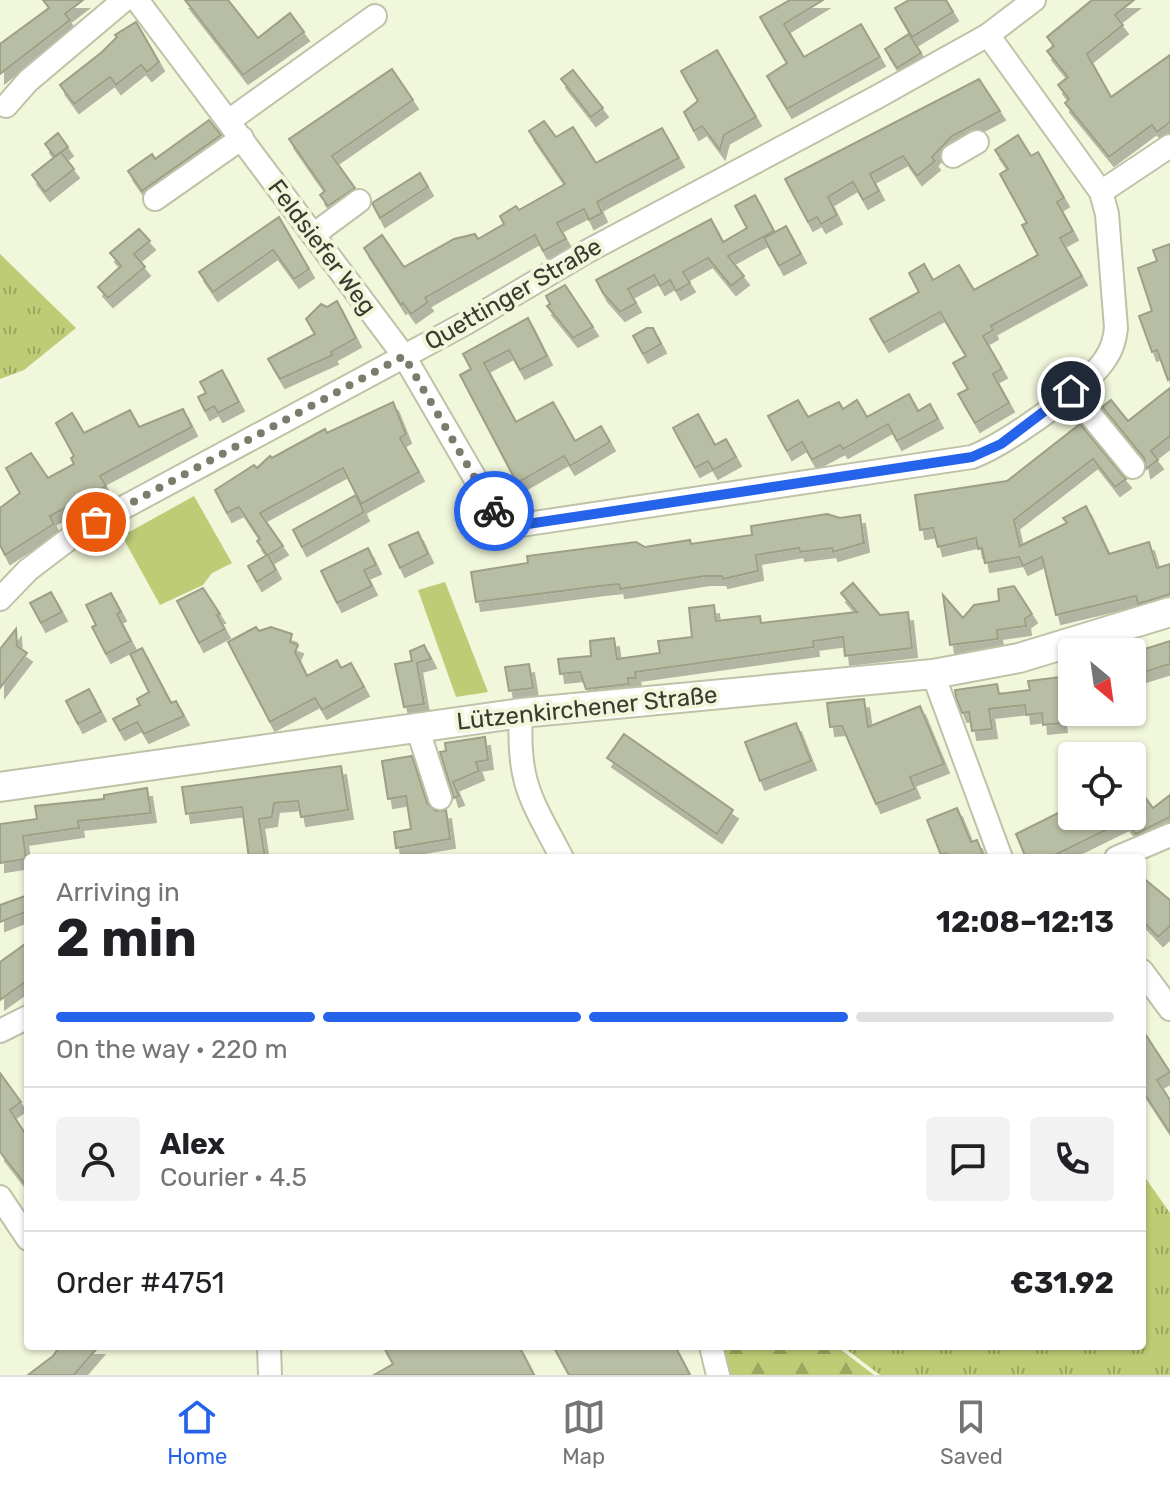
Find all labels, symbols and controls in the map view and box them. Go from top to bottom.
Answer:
street label: Feldsiefer Weg [262,174,382,320]
street label: Quettinger Straße [420,232,606,356]
pin [1037,357,1105,425]
icon: home [1049,369,1093,413]
courier [454,471,534,551]
pin [62,488,130,556]
icon: bike [472,489,516,533]
icon: bag [74,500,118,544]
north arrow [1058,638,1146,726]
map controls [1058,638,1146,830]
street label: Lützenkirchener Straße [455,680,719,736]
button: locate [1058,742,1146,830]
text: Arriving in [56,877,180,908]
text: 12:08–12:13 [936,904,1114,940]
text: 2 min [56,907,197,969]
text: On the way · 220 m [56,1034,288,1065]
button: person [56,1117,140,1201]
button: chat [926,1117,1010,1201]
button: phone [1030,1117,1114,1201]
text: Alex [160,1126,225,1162]
text: Courier · 4.5 [160,1162,307,1193]
text: Order #4751 [56,1265,225,1301]
text: €31.92 [1010,1265,1114,1301]
tab: Home [167,1395,227,1470]
tab: Map [562,1395,606,1470]
tab: Saved [940,1395,1003,1470]

